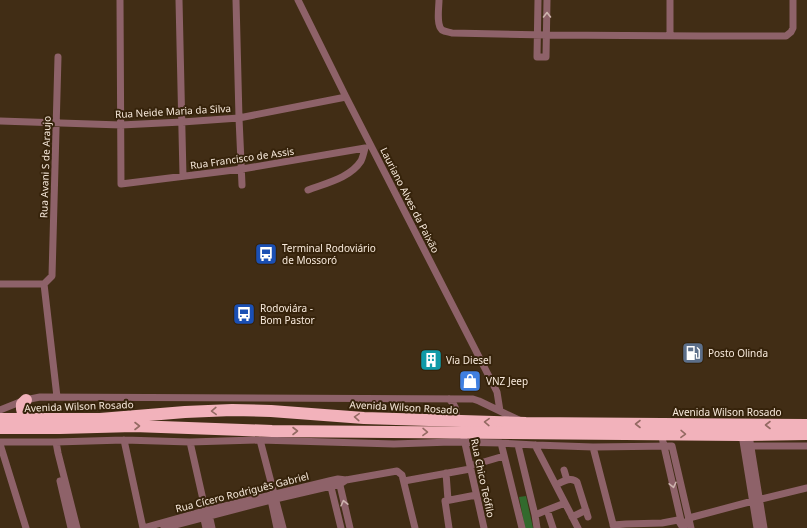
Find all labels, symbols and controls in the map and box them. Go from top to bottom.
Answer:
one-way arrow [543,12,551,18]
street label: Rua Neide Maria da Silva [115,101,231,121]
street label: Rua Avani S de Araujo [36,116,54,218]
street label: Rua Francisco de Assis [189,144,295,172]
street label: Lauriano Alves da Paixão [377,145,443,255]
bus stop icon: Terminal Rodoviário de Mossoró [253,241,279,267]
place label: Terminal Rodoviário de Mossoró [282,241,376,267]
bus stop icon: Rodoviára - Bom Pastor [231,301,257,327]
place label: Rodoviára - Bom Pastor [260,301,315,327]
fuel station icon: Posto Olinda [680,340,706,366]
place label: Posto Olinda [708,346,768,360]
building icon: Via Diesel [418,347,444,373]
place label: Via Diesel [446,353,491,367]
shop icon: VNZ Jeep [457,368,483,394]
place label: VNZ Jeep [486,374,528,388]
street label: Avenida Wilson Rosado [24,397,134,415]
street label: Avenida Wilson Rosado [349,397,459,417]
street label: Avenida Wilson Rosado [672,405,782,419]
one-way arrow [211,406,217,415]
one-way arrow [354,413,360,422]
one-way arrow [484,418,490,426]
one-way arrow [635,420,641,428]
one-way arrow [765,421,771,429]
one-way arrow [134,422,140,430]
one-way arrow [292,427,298,435]
one-way arrow [422,428,428,436]
one-way arrow [680,430,686,438]
street label: Rua Chico Teófilo [468,437,498,519]
street label: Rua Cícero Rodriguês Gabriel [174,469,310,515]
one-way arrow [668,481,677,488]
one-way arrow [340,500,349,507]

